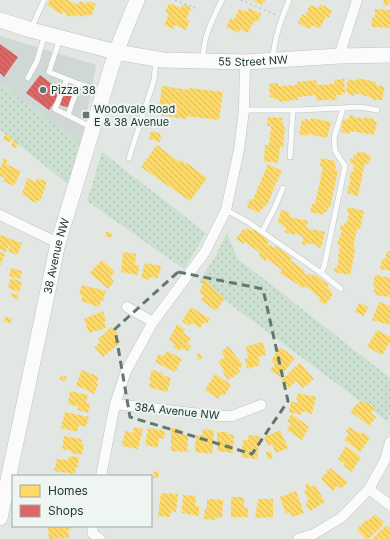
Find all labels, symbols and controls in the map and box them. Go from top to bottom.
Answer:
street label: 55 Street NW [218,52,288,69]
place label: Pizza 38 [51,83,96,97]
marker: Pizza 38 [38,85,48,95]
place label: Woodvale Road E & 38 Avenue [94,102,175,129]
marker: Woodvale Road E & 38 Avenue [81,110,91,120]
street label: 38 Avenue NW [40,216,72,295]
street label: 38A Avenue NW [134,400,220,422]
legend [12,475,152,527]
text: Homes [48,483,88,498]
text: Shops [48,503,84,518]

